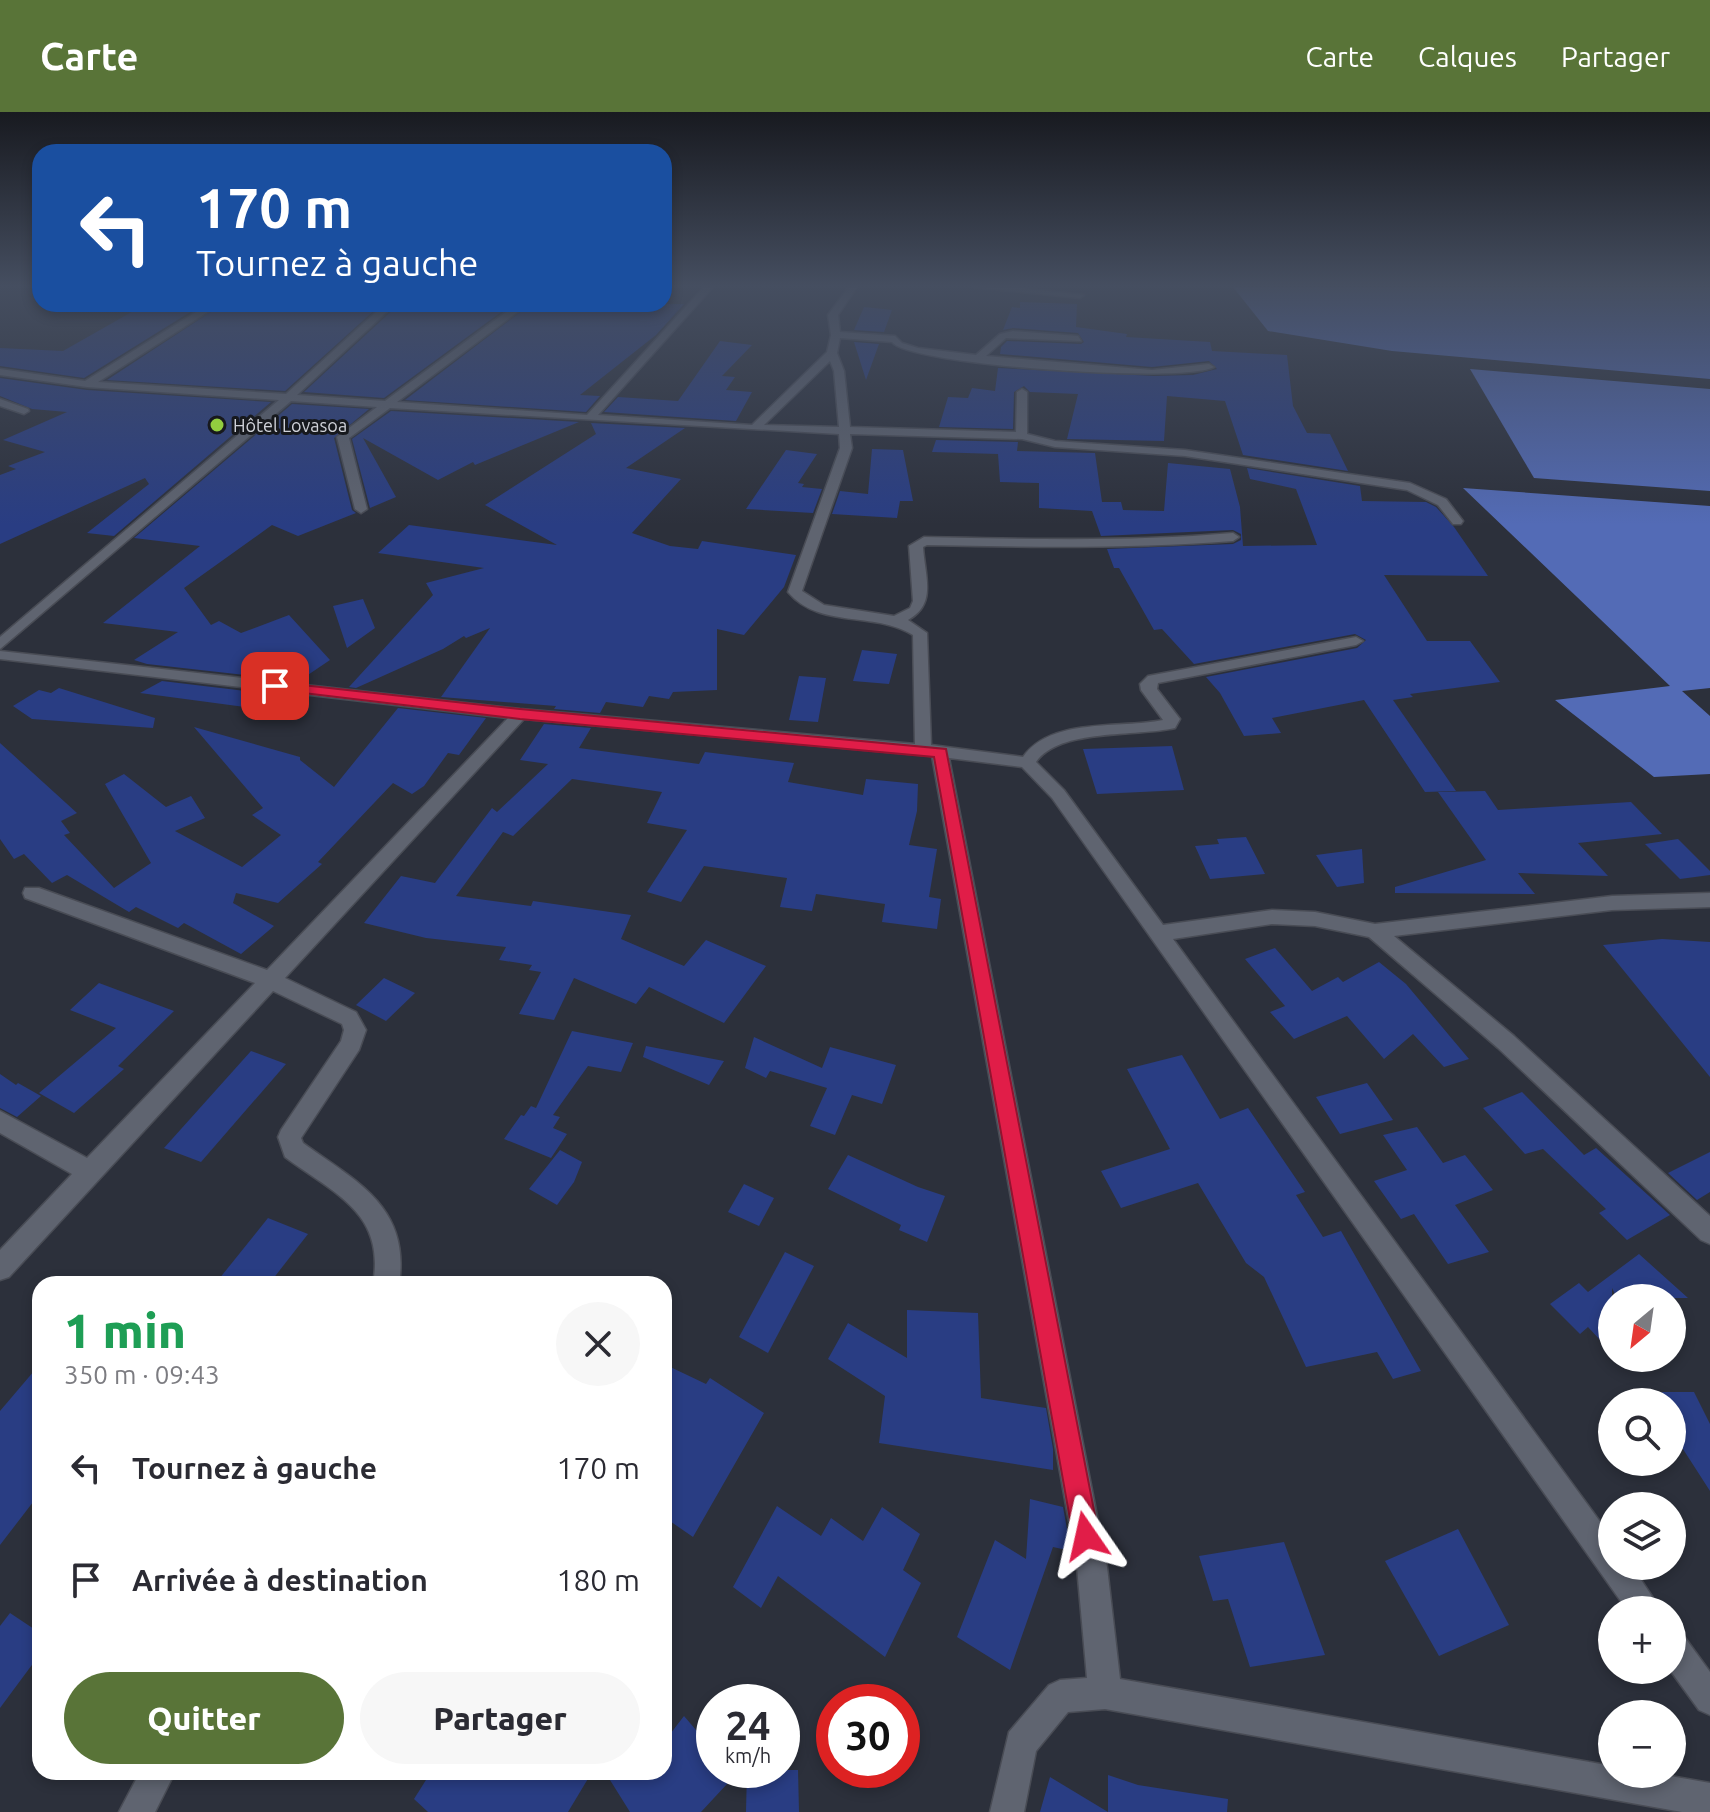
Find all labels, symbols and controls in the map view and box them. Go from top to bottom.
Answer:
text: Carte [40,35,139,77]
text: Carte [1305,41,1374,72]
text: Calques [1418,41,1517,72]
text: Partager [1561,41,1670,72]
icon: left [64,176,168,280]
text: 170 m [196,176,352,239]
text: Tournez à gauche [196,242,478,283]
place label: Hôtel Lovasoa [233,415,347,435]
marker: Hôtel Lovasoa [208,416,226,434]
pin [241,652,309,720]
icon: arrive [253,664,297,708]
north arrow [1598,1284,1686,1372]
map controls [1598,1284,1686,1788]
button: close [556,1302,640,1386]
text: 1 min [64,1303,186,1357]
text: 350 m · 09:43 [64,1360,220,1389]
button: search [1598,1388,1686,1476]
icon: left [64,1446,108,1490]
text: Tournez à gauche [132,1451,377,1485]
text: 170 m [556,1451,640,1485]
button: layers [1598,1492,1686,1580]
position arrow [1044,1494,1128,1578]
icon: arrive [64,1558,108,1602]
text: Arrivée à destination [132,1563,428,1597]
text: 180 m [556,1563,640,1597]
button: + [1598,1596,1686,1684]
button: Quitter [64,1672,344,1764]
button: Partager [360,1672,640,1764]
speed limit sign: 30 [816,1684,920,1788]
button: − [1598,1700,1686,1788]
text: 24 [725,1703,771,1748]
text: km/h [725,1744,771,1767]

